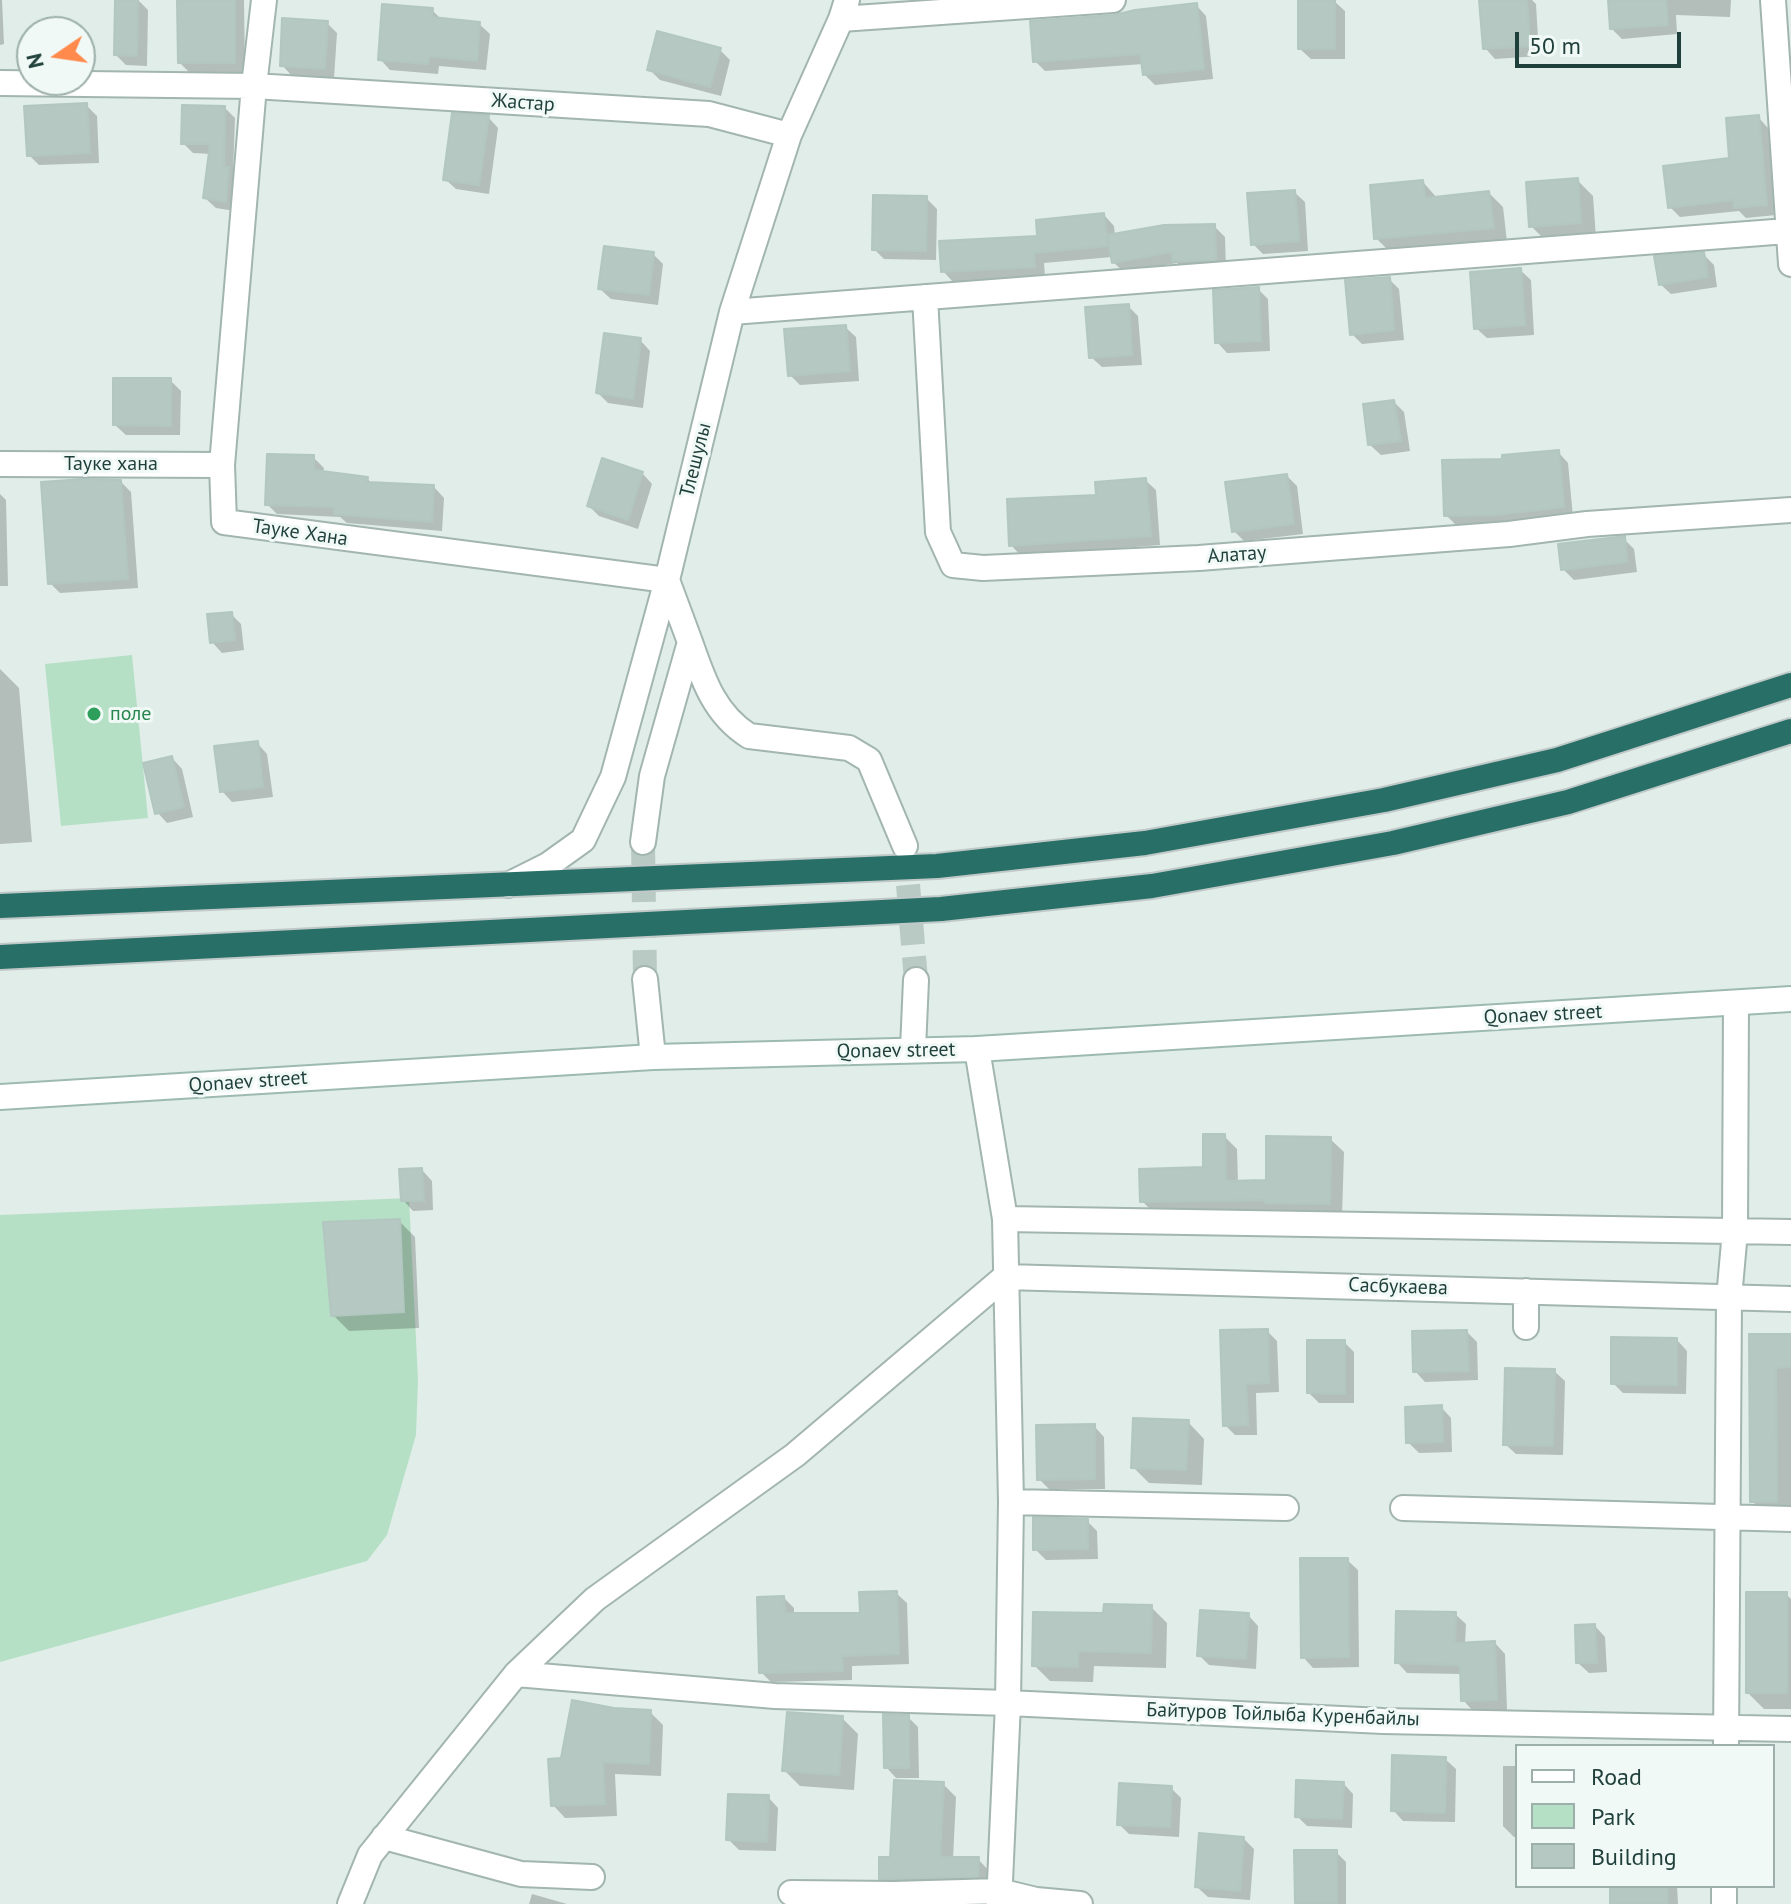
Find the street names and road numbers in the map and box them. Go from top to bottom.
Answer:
street label: Жастар [491,89,555,117]
street label: Тлешулы [675,420,717,500]
street label: Тауке хана [64,452,158,476]
street label: Тауке Хана [251,514,349,552]
street label: Алатау [1207,541,1267,569]
street label: Qonaev street [1483,1000,1603,1030]
street label: Qonaev street [836,1038,956,1064]
street label: Qonaev street [188,1066,308,1098]
street label: Сасбукаева [1348,1273,1448,1301]
street label: Байтуров Тойлыба Куренбайлы [1146,1698,1420,1732]

